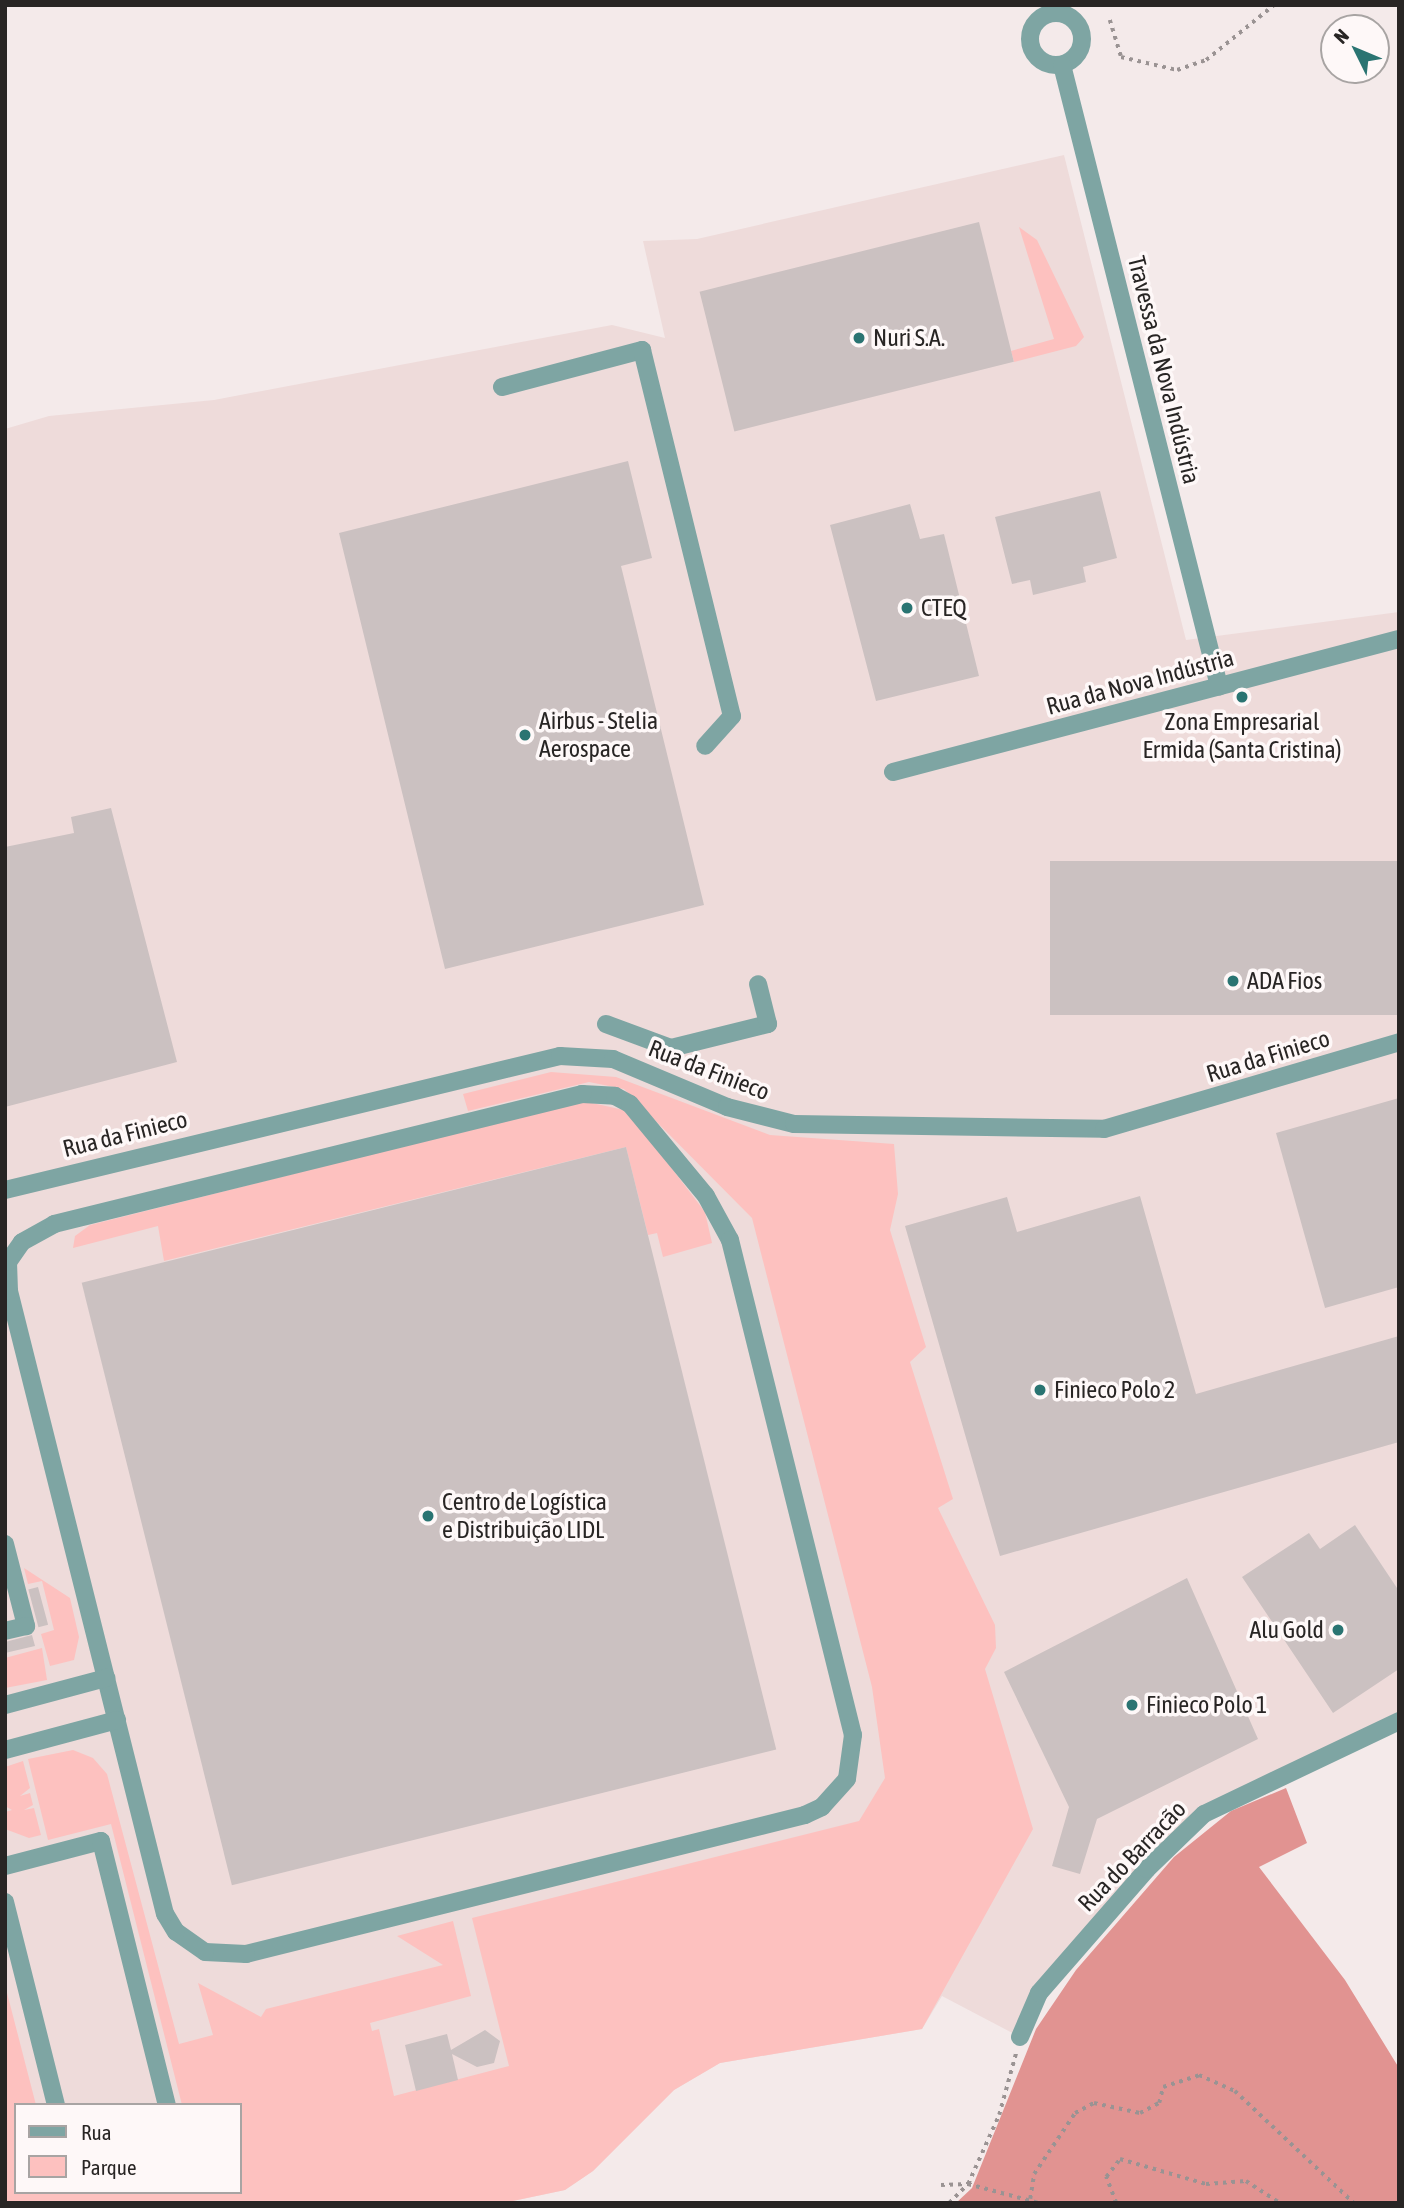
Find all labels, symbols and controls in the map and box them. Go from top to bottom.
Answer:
north arrow [1320,14,1390,84]
text: N [1329,24,1353,48]
street label: Travessa da Nova Indústria [1122,253,1206,487]
place label: Nuri S.A. [873,324,945,352]
marker: Nuri S.A. [851,330,867,346]
place label: CTEQ [921,594,967,622]
marker: CTEQ [899,600,915,616]
street label: Rua da Nova Indústria [1043,643,1237,721]
marker: Zona Empresarial Ermida (Santa Cristina) [1234,689,1250,705]
place label: Airbus - Stelia Aerospace [539,707,658,763]
place label: Zona Empresarial Ermida (Santa Cristina) [1143,708,1341,764]
marker: Airbus - Stelia Aerospace [517,727,533,743]
place label: ADA Fios [1247,967,1322,995]
marker: ADA Fios [1225,973,1241,989]
street label: Rua da Finieco [1203,1024,1333,1088]
street label: Rua da Finieco [644,1034,774,1106]
street label: Rua da Finieco [60,1105,190,1163]
place label: Finieco Polo 2 [1054,1376,1175,1404]
marker: Finieco Polo 2 [1032,1382,1048,1398]
place label: Centro de Logística e Distribuição LIDL [442,1488,607,1544]
marker: Centro de Logística e Distribuição LIDL [420,1508,436,1524]
place label: Alu Gold [1250,1616,1324,1644]
marker: Alu Gold [1330,1622,1346,1638]
place label: Finieco Polo 1 [1146,1691,1267,1719]
marker: Finieco Polo 1 [1124,1697,1140,1713]
street label: Rua do Barracão [1072,1795,1192,1917]
legend [14,2103,242,2194]
text: Rua [81,2120,111,2144]
text: Parque [81,2155,136,2179]

